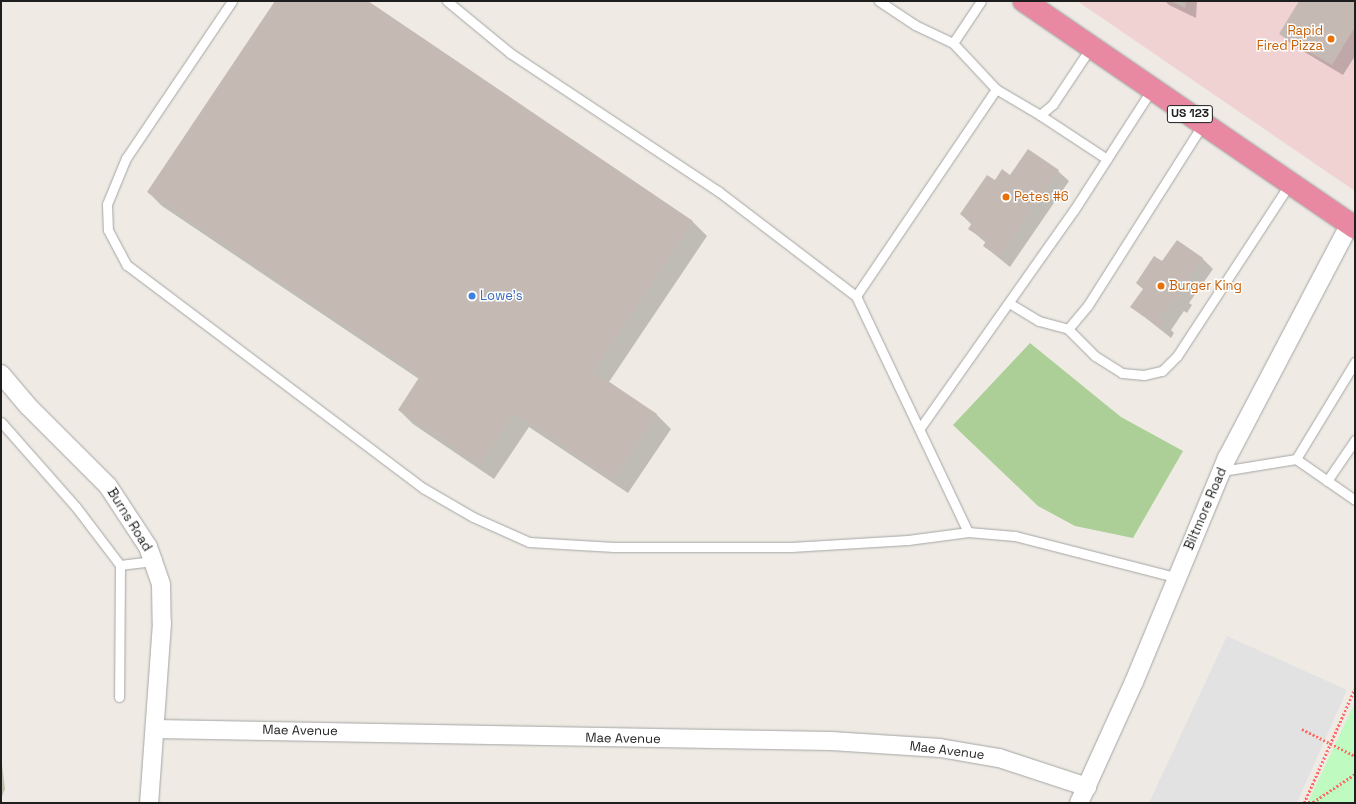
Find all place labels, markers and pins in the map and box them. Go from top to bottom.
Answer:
place label: Rapid Fired Pizza [1257,24,1323,55]
marker: Rapid Fired Pizza [1326,34,1336,44]
place label: Petes #6 [1014,189,1069,205]
marker: Petes #6 [1001,192,1011,202]
place label: Burger King [1169,278,1242,294]
marker: Burger King [1156,281,1166,291]
place label: Lowe's [480,288,523,304]
marker: Lowe's [467,291,477,301]

